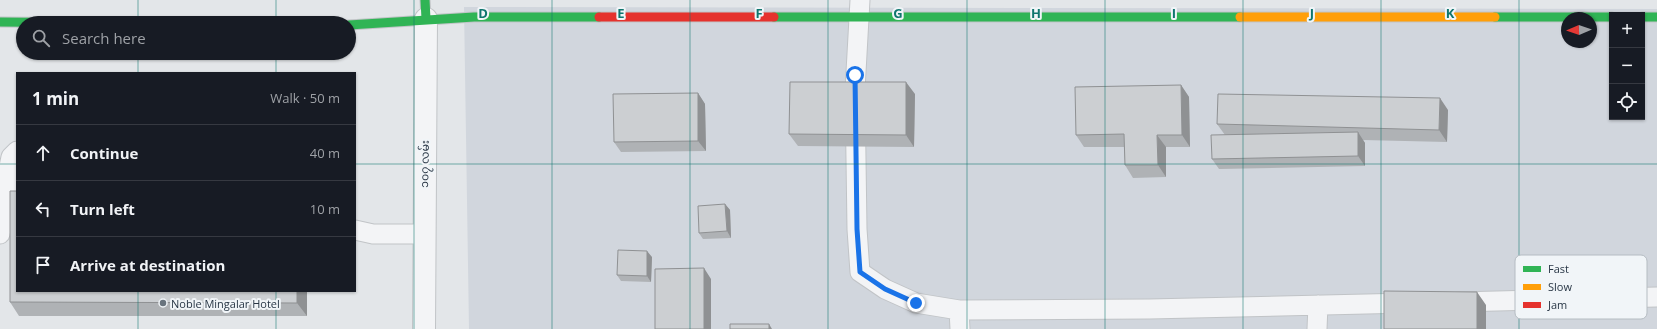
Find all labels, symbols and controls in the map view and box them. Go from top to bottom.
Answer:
text: D [478,4,488,22]
text: E [617,4,625,22]
text: F [755,4,763,22]
text: G [893,4,903,22]
text: H [1031,4,1041,22]
text: I [1172,4,1176,22]
text: J [1309,4,1314,22]
text: K [1446,4,1455,22]
north arrow [1561,12,1597,48]
map controls [1609,12,1645,120]
button: + [1609,12,1645,48]
search box [16,16,356,60]
icon: search [30,27,52,49]
text: Search here [62,28,146,48]
button: − [1609,48,1645,84]
route start [846,66,864,84]
button: locate [1609,84,1645,120]
text: 1 min [32,87,79,110]
text: Walk · 50 m [270,89,340,107]
street label: ၁၀၇ လမ်း [416,140,434,188]
icon: ahead [32,142,54,164]
text: Continue [70,143,138,163]
text: 40 m [310,144,340,162]
icon: left [32,198,54,220]
text: Turn left [70,199,135,219]
text: 10 m [310,200,340,218]
icon: arrive [32,254,54,276]
text: Arrive at destination [70,255,225,275]
legend [1515,255,1647,319]
text: Fast [1548,261,1569,276]
text: Slow [1548,279,1572,294]
route end [907,294,925,312]
place label: Noble Mingalar Hotel [171,296,280,311]
text: Jam [1547,297,1567,312]
marker: Noble Mingalar Hotel [158,298,168,308]

